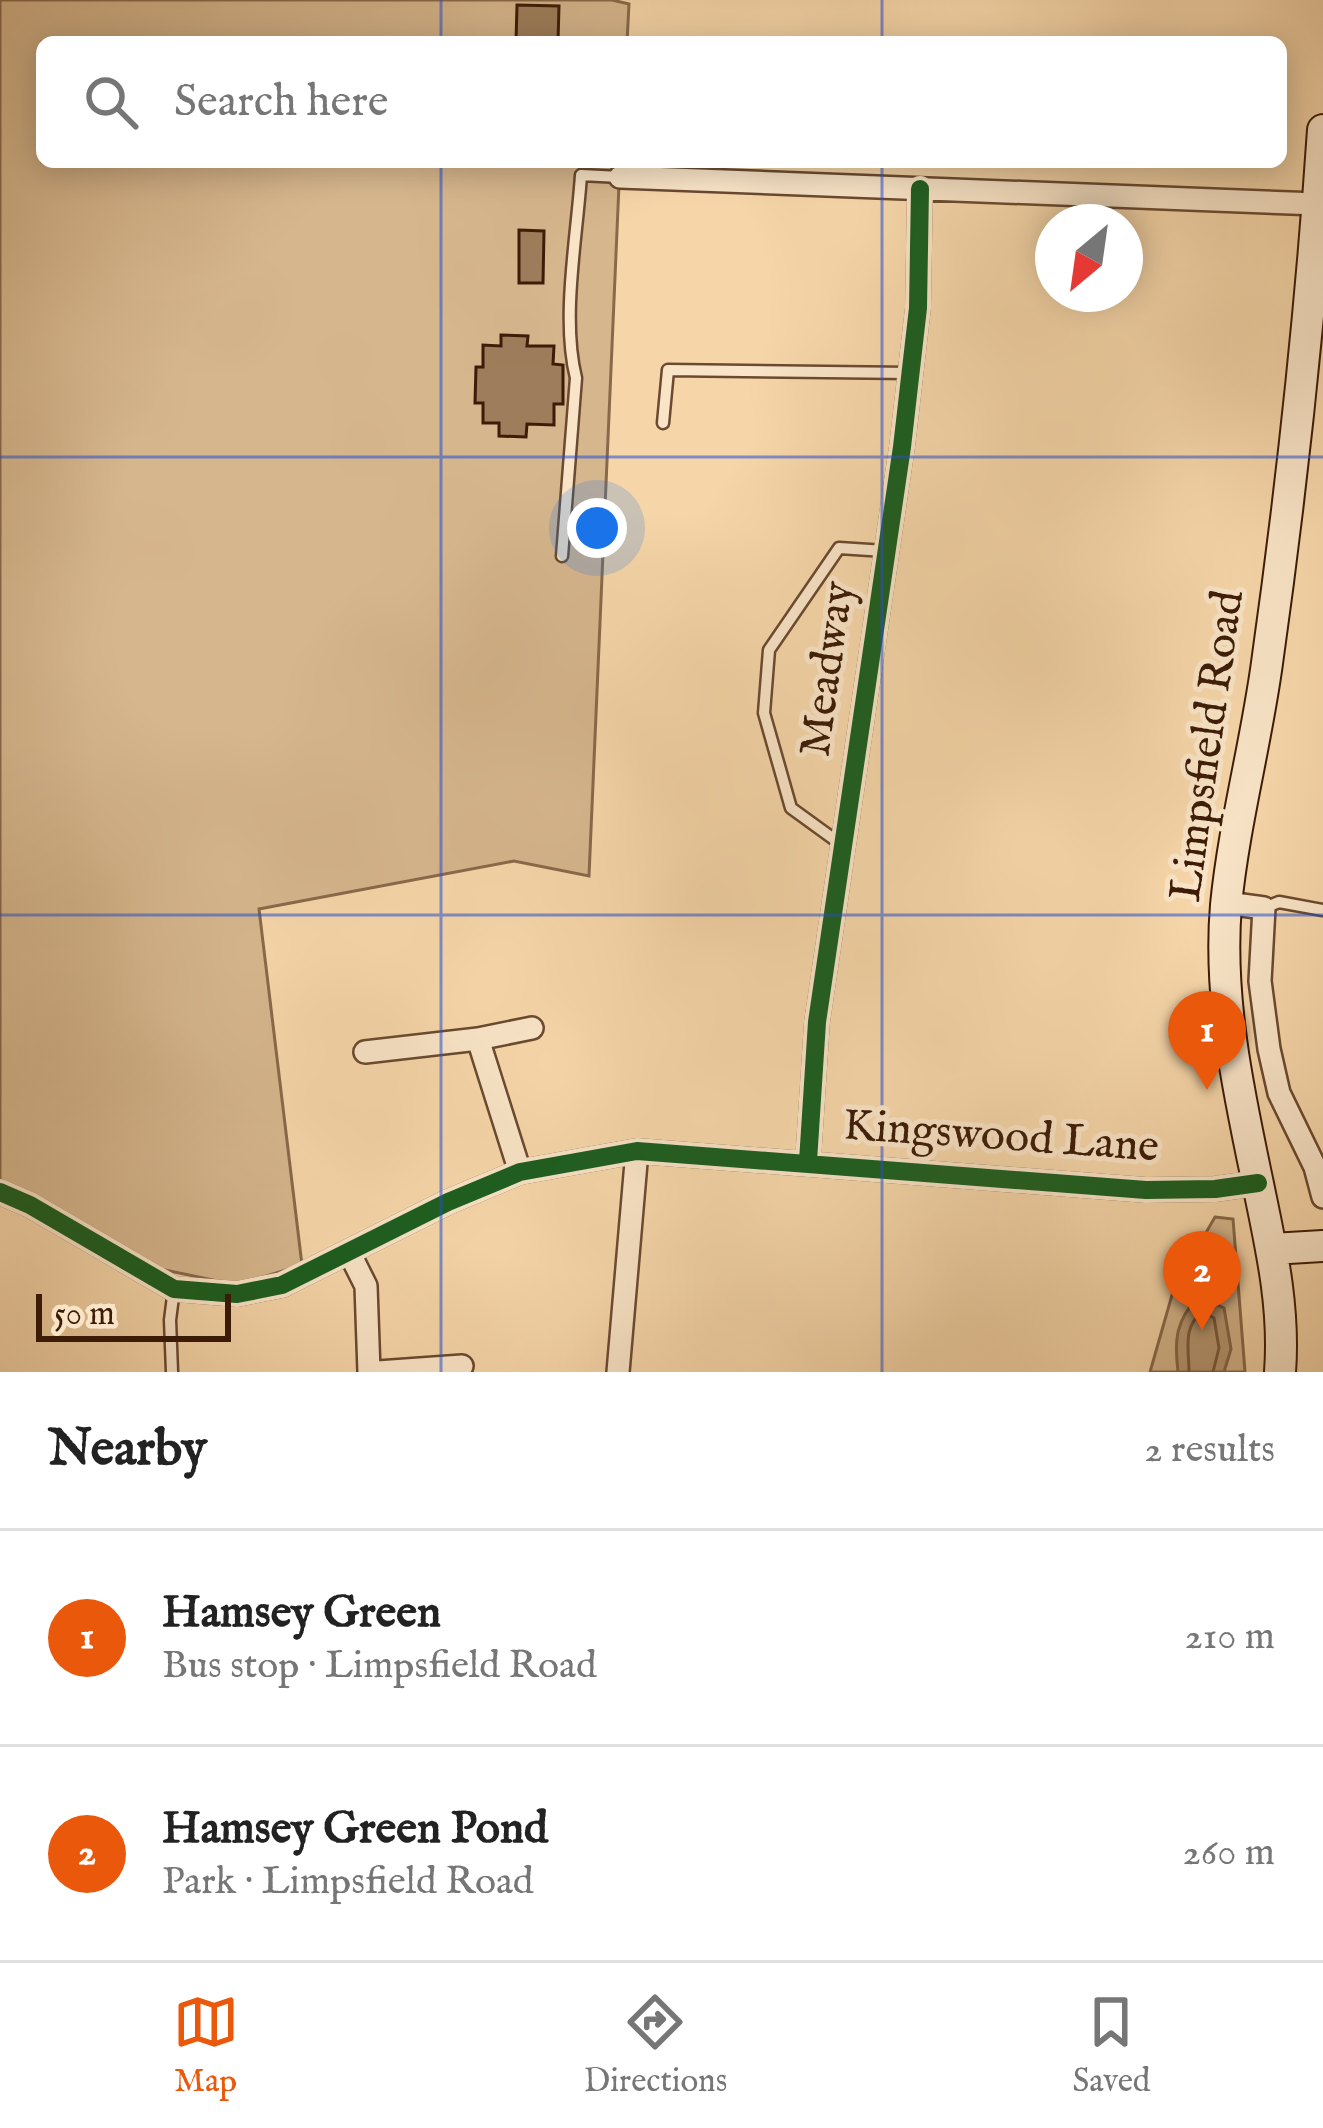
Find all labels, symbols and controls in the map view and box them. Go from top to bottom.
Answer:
search box [36,36,1287,168]
icon: search [78,69,144,135]
text: Search here [174,74,388,131]
north arrow [1035,204,1143,312]
your location [567,498,627,558]
street label: Meadway [788,577,869,760]
street label: Limpsfield Road [1158,586,1258,905]
pin: 1 [1168,991,1246,1090]
street label: Kingswood Lane [841,1098,1161,1176]
pin: 2 [1163,1231,1241,1330]
scale bar [36,1288,231,1341]
text: 50 m [54,1294,115,1336]
text: Nearby [48,1418,207,1483]
text: 2 results [1144,1426,1275,1475]
text: Hamsey Green [162,1585,441,1642]
text: 1 [80,1613,94,1662]
text: 210 m [1185,1613,1275,1662]
text: Bus stop · Limpsfield Road [162,1642,597,1691]
text: Hamsey Green Pond [162,1801,548,1858]
text: 2 [78,1829,96,1878]
text: 260 m [1182,1829,1275,1878]
text: Park · Limpsfield Road [162,1858,534,1907]
tab: Map [173,1989,239,2103]
tab: Directions [584,1989,727,2103]
tab: Saved [1072,1989,1150,2103]

